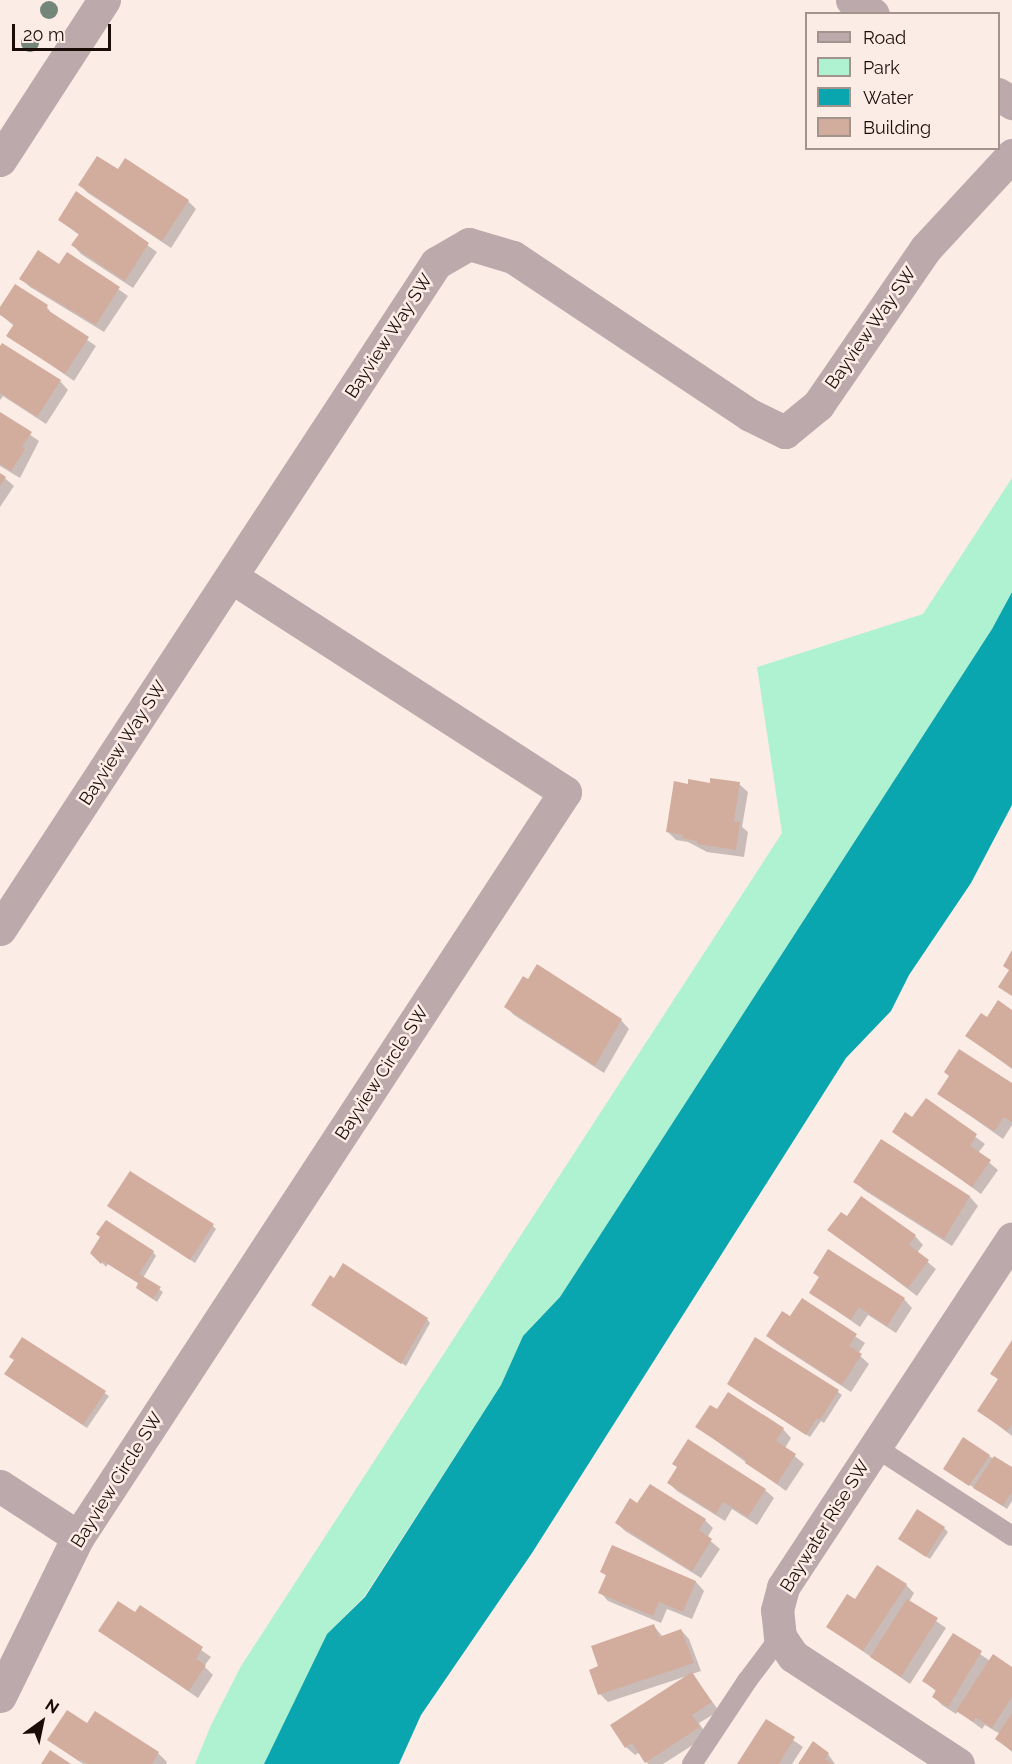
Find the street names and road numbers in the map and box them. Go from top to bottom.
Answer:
street label: Bayview Way SW [820,262,922,394]
street label: Bayview Way SW [340,269,438,403]
street label: Bayview Way SW [74,676,172,810]
street label: Bayview Circle SW [330,1002,434,1144]
street label: Bayview Circle SW [67,1408,167,1552]
street label: Baywater Rise SW [776,1456,874,1596]

